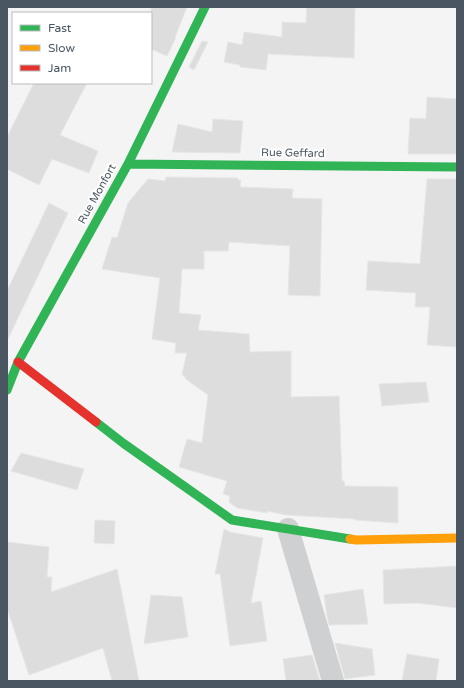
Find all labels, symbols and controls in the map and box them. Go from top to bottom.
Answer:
legend [12,12,152,84]
text: Fast [48,21,72,35]
text: Slow [48,41,75,55]
text: Jam [48,61,71,75]
street label: Rue Geffard [261,146,325,160]
street label: Rue Monfort [75,162,119,226]

